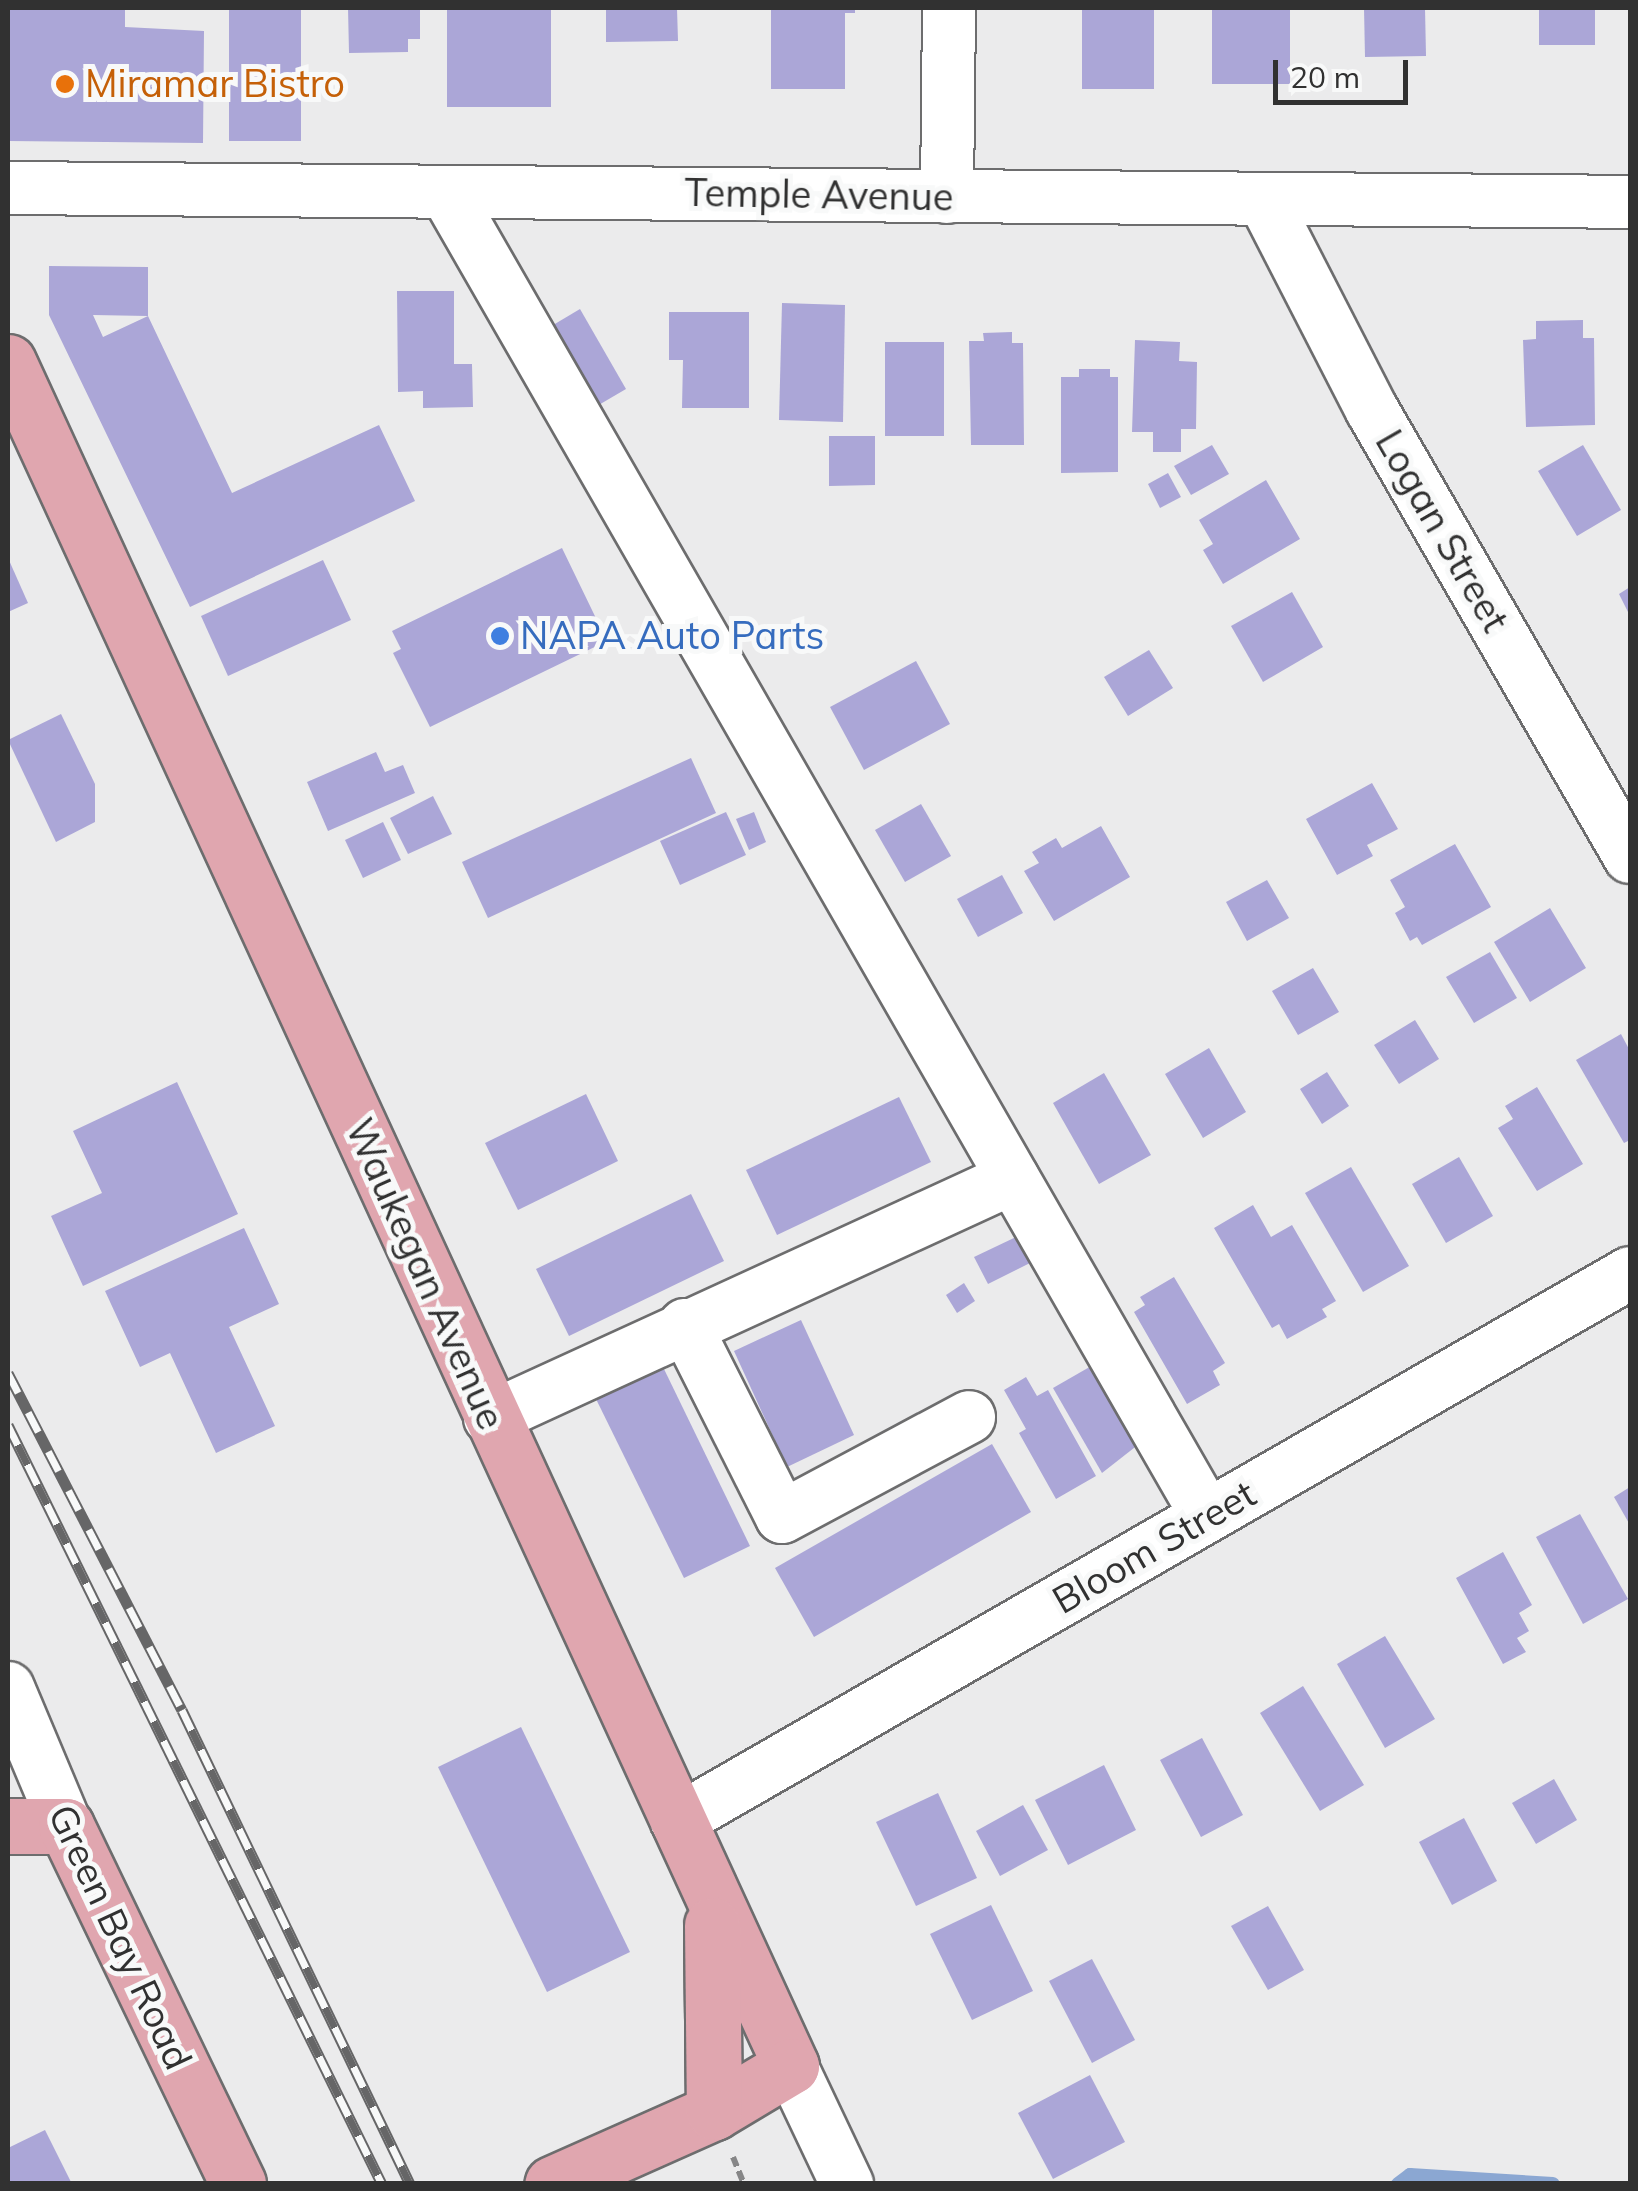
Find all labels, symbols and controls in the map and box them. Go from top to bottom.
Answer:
scale bar [1278,40,1413,102]
text: 20 m [1290,58,1360,96]
place label: Miramar Bistro [85,61,345,107]
marker: Miramar Bistro [54,73,76,95]
street label: Temple Avenue [684,170,954,220]
street label: Logan Street [1366,422,1518,640]
place label: NAPA Auto Parts [520,613,824,659]
marker: NAPA Auto Parts [489,625,511,647]
street label: Waukegan Avenue [336,1112,514,1436]
street label: Bloom Street [1044,1471,1264,1623]
street label: Green Bay Road [39,1798,201,2076]

